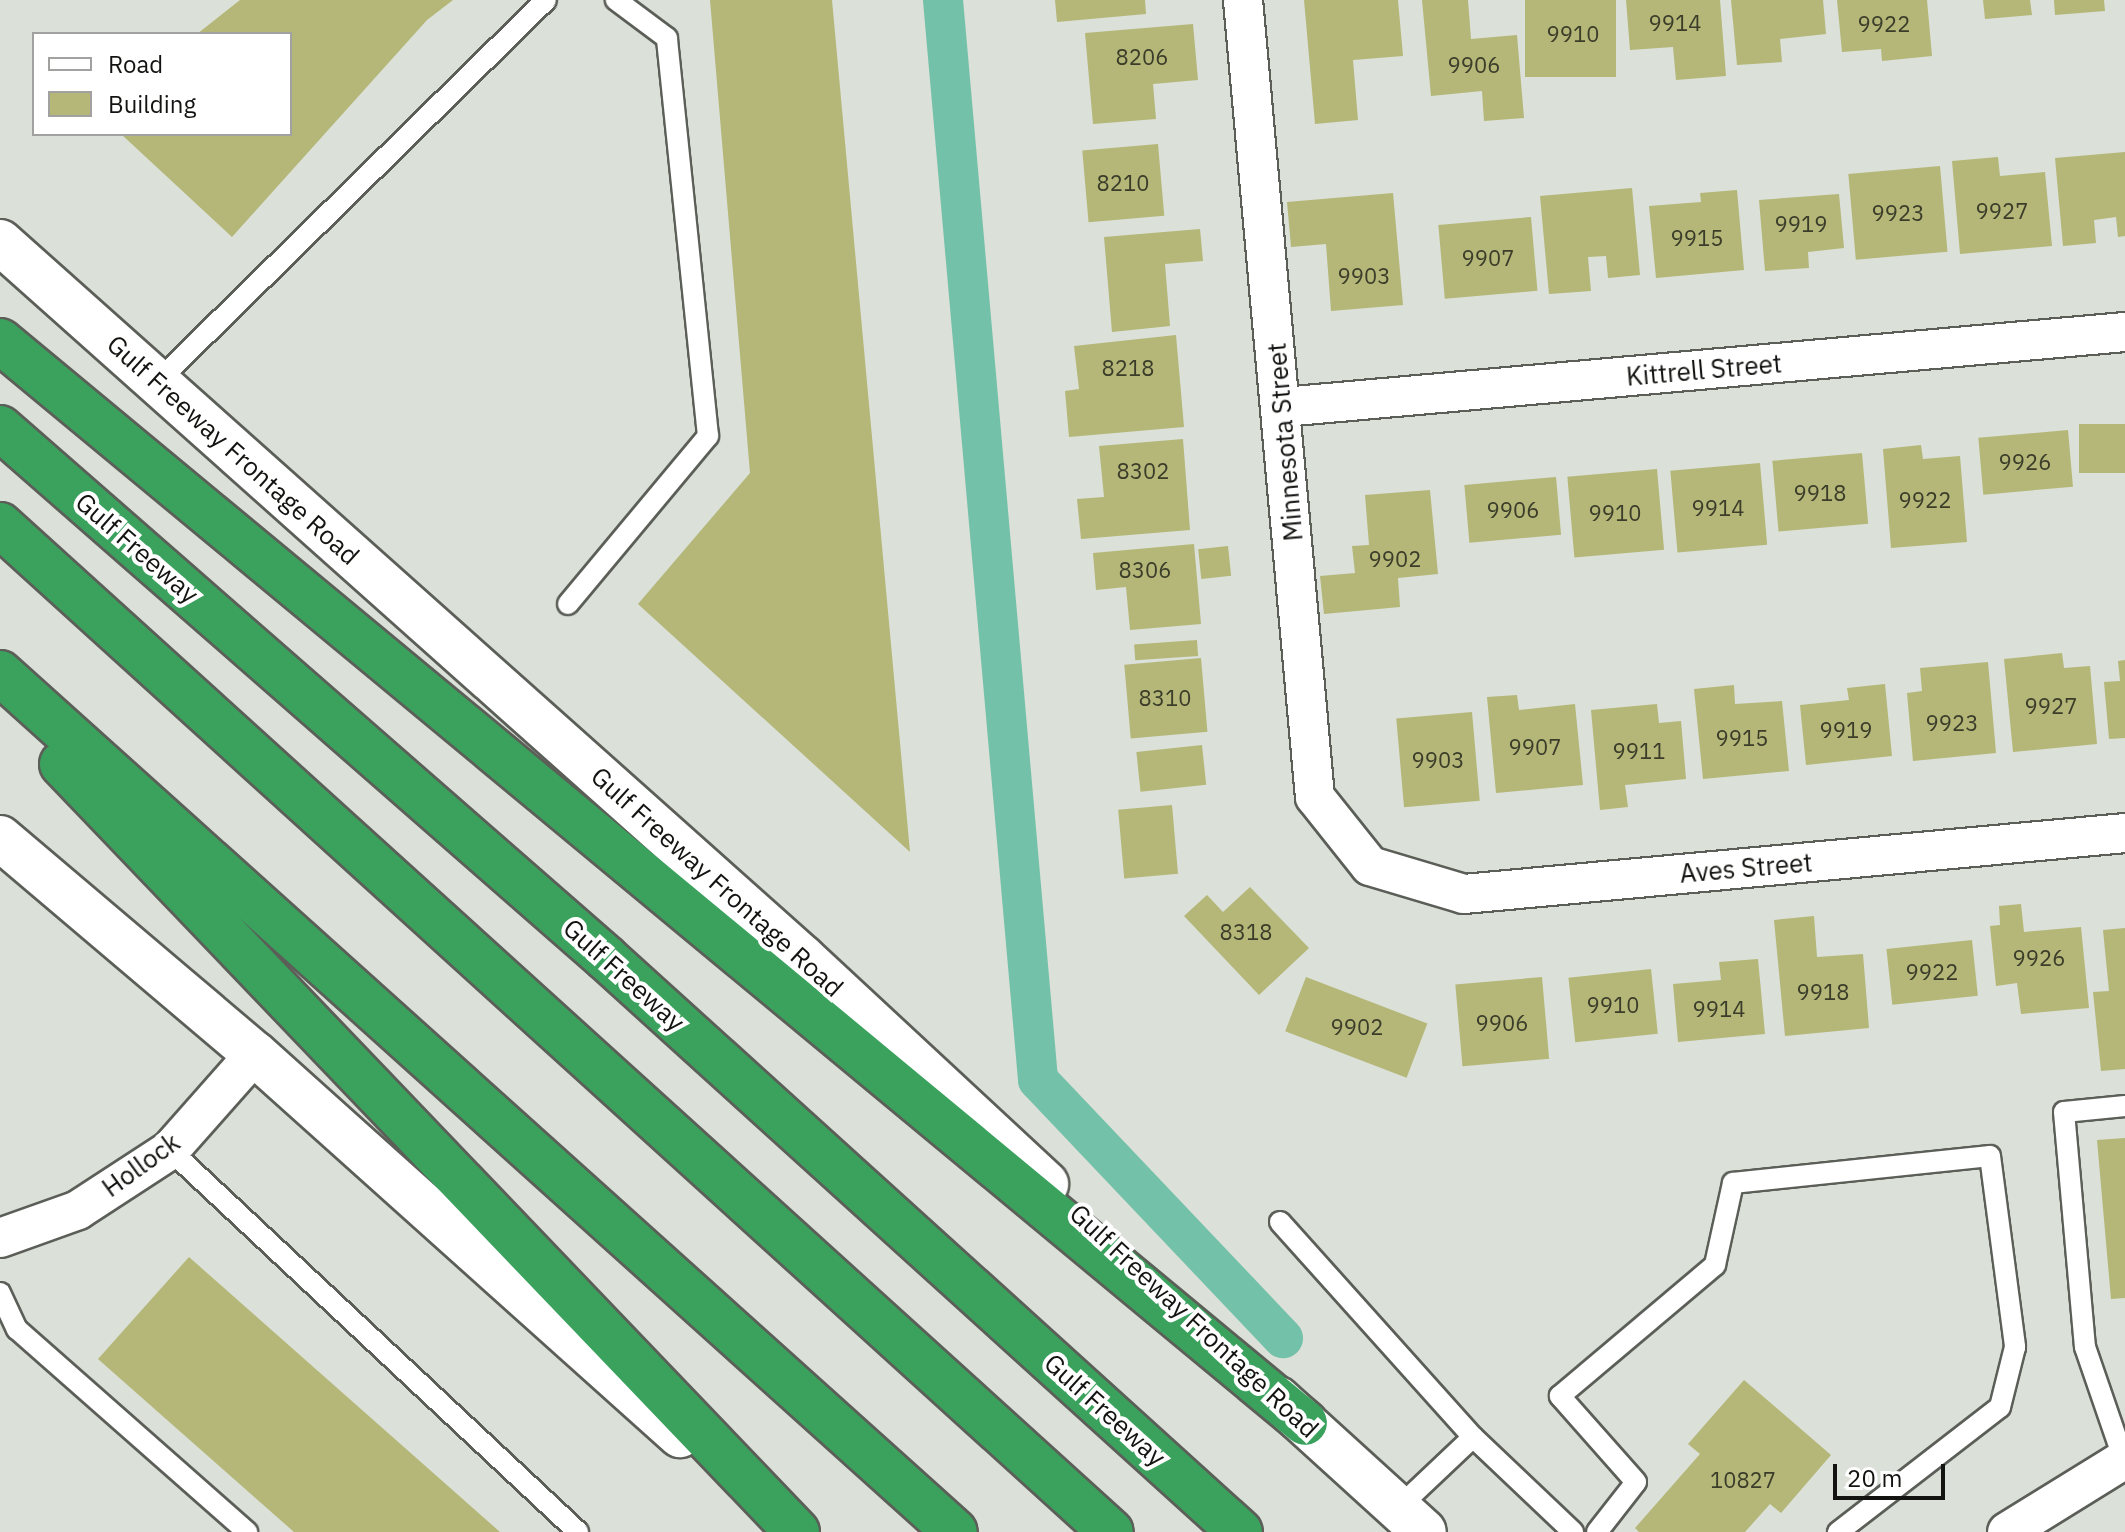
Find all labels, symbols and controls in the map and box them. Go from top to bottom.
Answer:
house number: 9914 [1649,10,1701,36]
house number: 9922 [1858,11,1910,37]
house number: 9910 [1547,21,1599,47]
legend [32,32,292,136]
house number: 8206 [1116,44,1168,70]
text: Road [108,48,163,80]
house number: 9906 [1448,52,1500,78]
text: Building [108,88,196,120]
house number: 8210 [1097,170,1149,196]
house number: 9927 [1976,198,2028,224]
house number: 9923 [1872,200,1924,226]
house number: 9919 [1775,211,1827,237]
house number: 9915 [1671,225,1723,251]
house number: 9907 [1462,245,1514,271]
house number: 9903 [1338,263,1390,289]
street label: Gulf Freeway Frontage Road [101,329,365,571]
street label: Minnesota Street [1261,341,1309,543]
street label: Kittrell Street [1625,348,1783,392]
house number: 8218 [1102,355,1154,381]
house number: 9926 [1999,449,2051,475]
house number: 8302 [1117,458,1169,484]
house number: 9918 [1794,480,1846,506]
street label: Gulf Freeway [69,486,205,610]
house number: 9922 [1899,487,1951,513]
house number: 9914 [1692,495,1744,521]
house number: 9906 [1487,497,1539,523]
house number: 9910 [1589,500,1641,526]
house number: 9902 [1369,546,1421,572]
house number: 8306 [1119,557,1171,583]
house number: 8310 [1139,685,1191,711]
house number: 9927 [2025,693,2077,719]
house number: 9923 [1926,710,1978,736]
house number: 9919 [1820,717,1872,743]
house number: 9915 [1716,725,1768,751]
house number: 9907 [1509,734,1561,760]
house number: 9911 [1613,738,1665,764]
house number: 9903 [1412,747,1464,773]
street label: Gulf Freeway Frontage Road [585,761,849,1003]
street label: Aves Street [1678,847,1814,889]
street label: Gulf Freeway [557,912,691,1038]
house number: 8318 [1220,919,1272,945]
house number: 9926 [2013,945,2065,971]
house number: 9922 [1906,959,1958,985]
house number: 9918 [1797,979,1849,1005]
house number: 9910 [1587,992,1639,1018]
house number: 9914 [1693,996,1745,1022]
house number: 9906 [1476,1010,1528,1036]
house number: 9902 [1331,1014,1383,1040]
street label: Hollock [96,1126,186,1204]
street label: Gulf Freeway Frontage Road [1063,1198,1325,1444]
street label: Gulf Freeway [1038,1347,1172,1473]
scale bar [1837,1448,1949,1498]
text: 20 m [1847,1462,1902,1494]
house number: 10827 [1710,1467,1776,1493]

